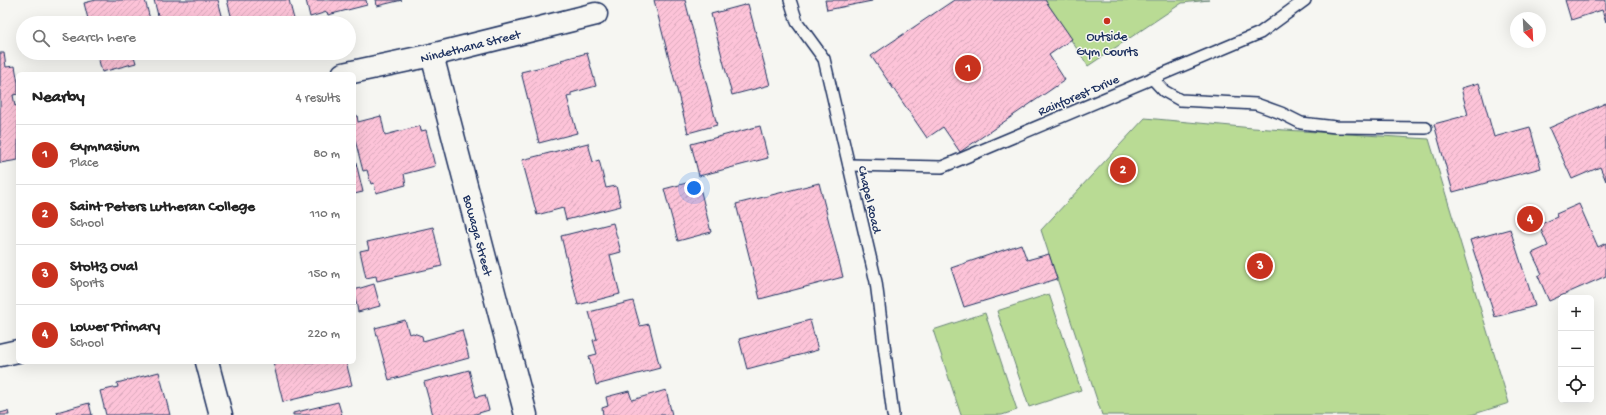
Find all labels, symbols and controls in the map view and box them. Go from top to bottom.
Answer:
north arrow [1510,12,1546,48]
search box [16,16,356,60]
marker: Outside Gym Courts [1102,16,1112,26]
icon: search [30,27,52,49]
street label: Nindethana Street [419,27,524,67]
text: Search here [62,29,136,47]
place label: Outside Gym Courts [1076,30,1139,60]
pin: 1 [955,53,981,83]
street label: Rainforest Drive [1036,72,1122,120]
text: Nearby [32,88,85,108]
text: 4 results [296,91,340,106]
text: Gymnasium [70,138,139,156]
text: 1 [42,147,48,162]
text: 80 m [313,147,340,162]
pin: 2 [1110,155,1136,185]
text: Place [70,156,98,171]
street label: Chapel Road [854,164,884,236]
your location [684,178,704,198]
street label: Bowaga Street [458,193,495,279]
text: Saint Peters Lutheran College [70,198,255,216]
pin: 4 [1517,204,1543,234]
text: 2 [42,207,48,222]
text: 110 m [310,207,340,222]
text: School [70,216,104,231]
pin: 3 [1247,251,1273,281]
text: Stoltz Oval [70,258,138,276]
text: 3 [42,267,48,282]
text: 150 m [308,267,340,282]
text: Sports [70,276,104,291]
map controls [1558,295,1594,403]
button: + [1558,295,1594,331]
text: Lower Primary [70,318,160,336]
text: 4 [42,327,48,342]
text: 220 m [308,327,340,342]
button: − [1558,331,1594,367]
text: School [70,336,104,351]
button: locate [1558,367,1594,403]

